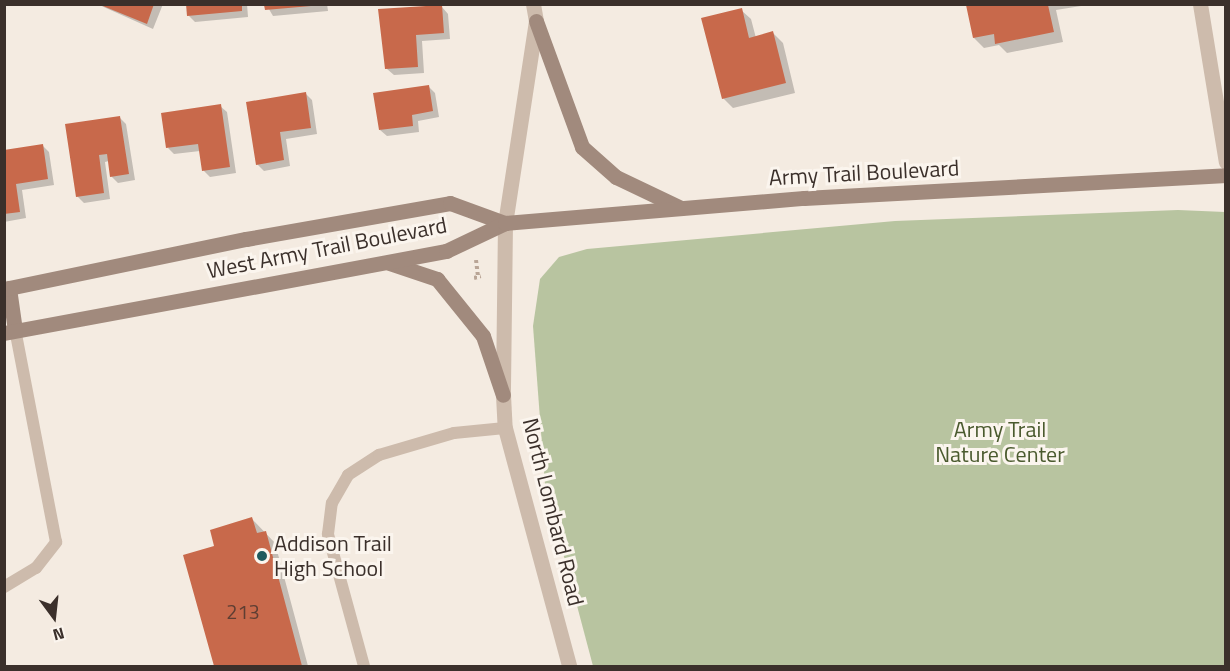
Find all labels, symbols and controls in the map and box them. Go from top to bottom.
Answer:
street label: Army Trail Boulevard [768,155,960,191]
street label: West Army Trail Boulevard [205,212,449,284]
street label: North Lombard Road [517,415,589,609]
park label: Army Trail Nature Center [935,416,1065,468]
place label: Addison Trail High School [274,530,392,582]
marker: Addison Trail High School [255,549,269,563]
north arrow [24,587,84,647]
house number: 213 [226,599,260,623]
text: N [50,621,67,647]

